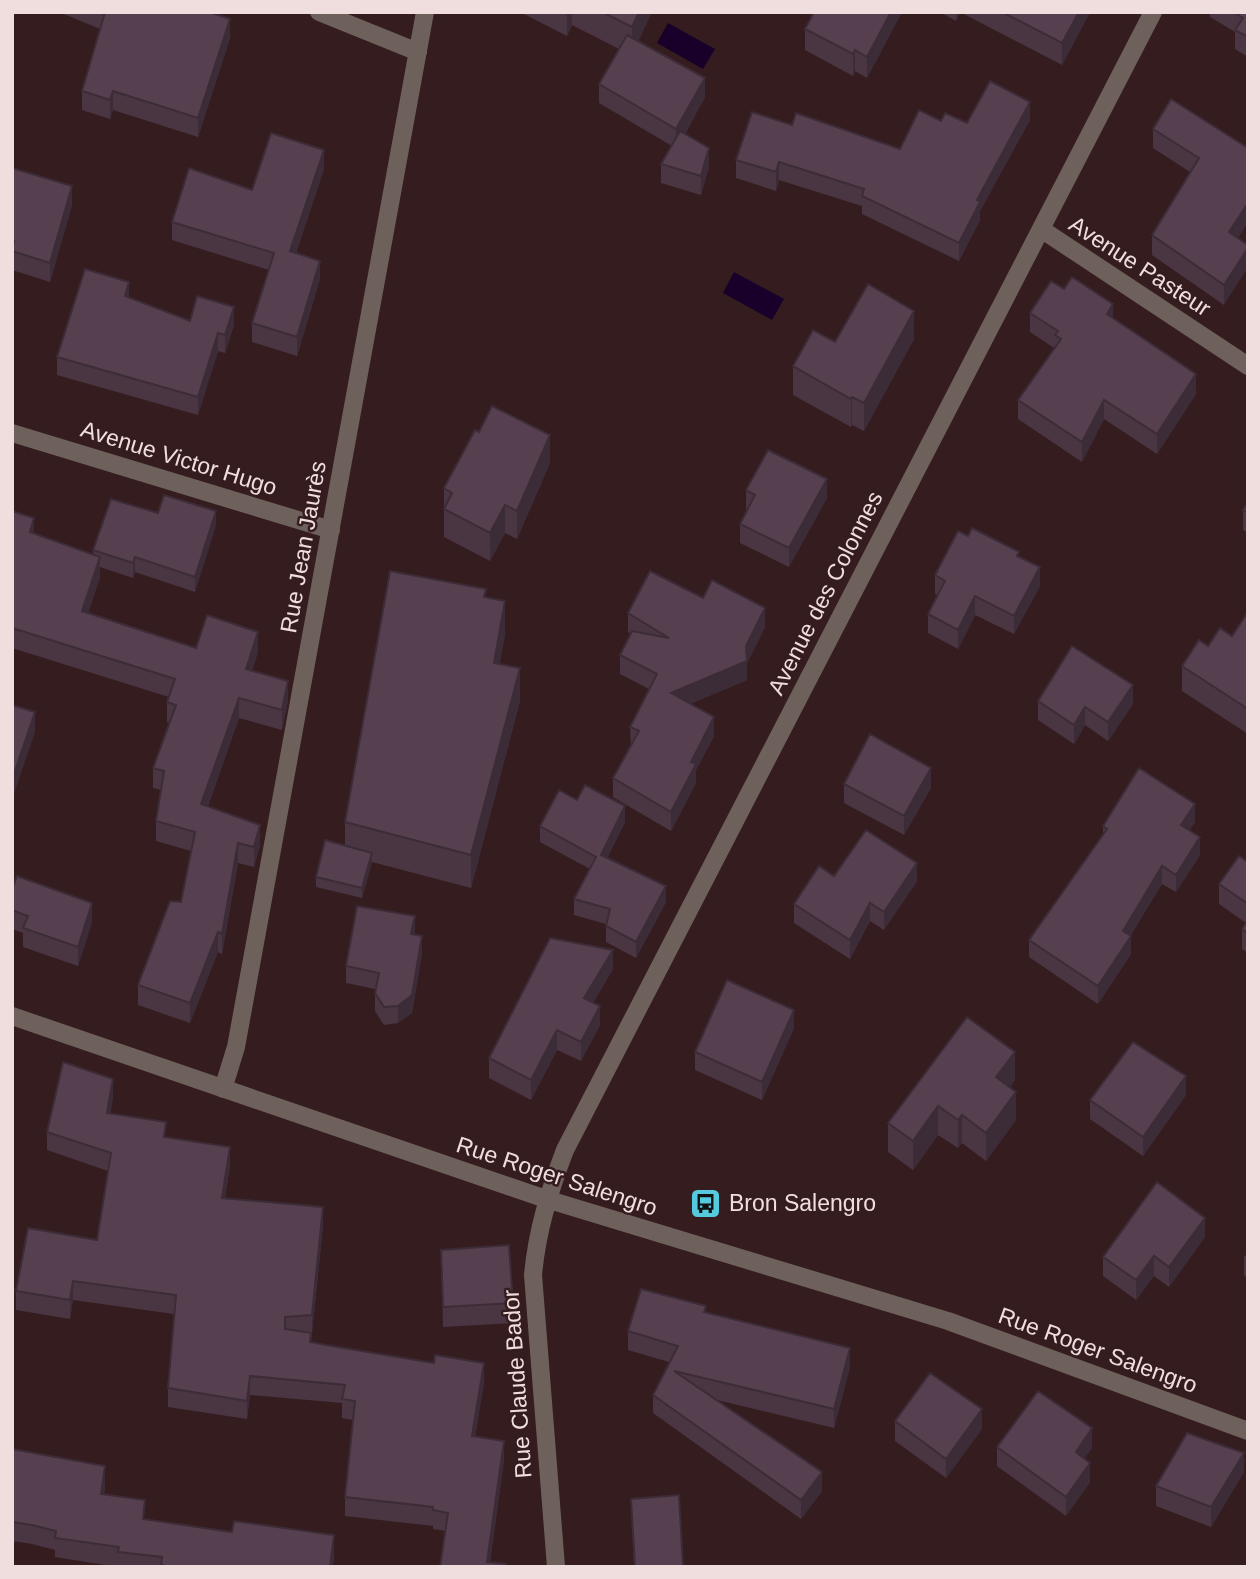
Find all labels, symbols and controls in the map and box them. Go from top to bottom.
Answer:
street label: Avenue Pasteur [1064,211,1216,322]
street label: Avenue Victor Hugo [78,416,280,500]
street label: Rue Jean Jaurès [275,459,331,635]
street label: Avenue des Colonnes [762,487,888,699]
street label: Rue Roger Salengro [453,1131,661,1221]
bus stop icon: Bron Salengro [689,1186,723,1220]
place label: Bron Salengro [729,1190,876,1216]
street label: Rue Claude Bador [497,1288,537,1479]
street label: Rue Roger Salengro [995,1302,1201,1398]

